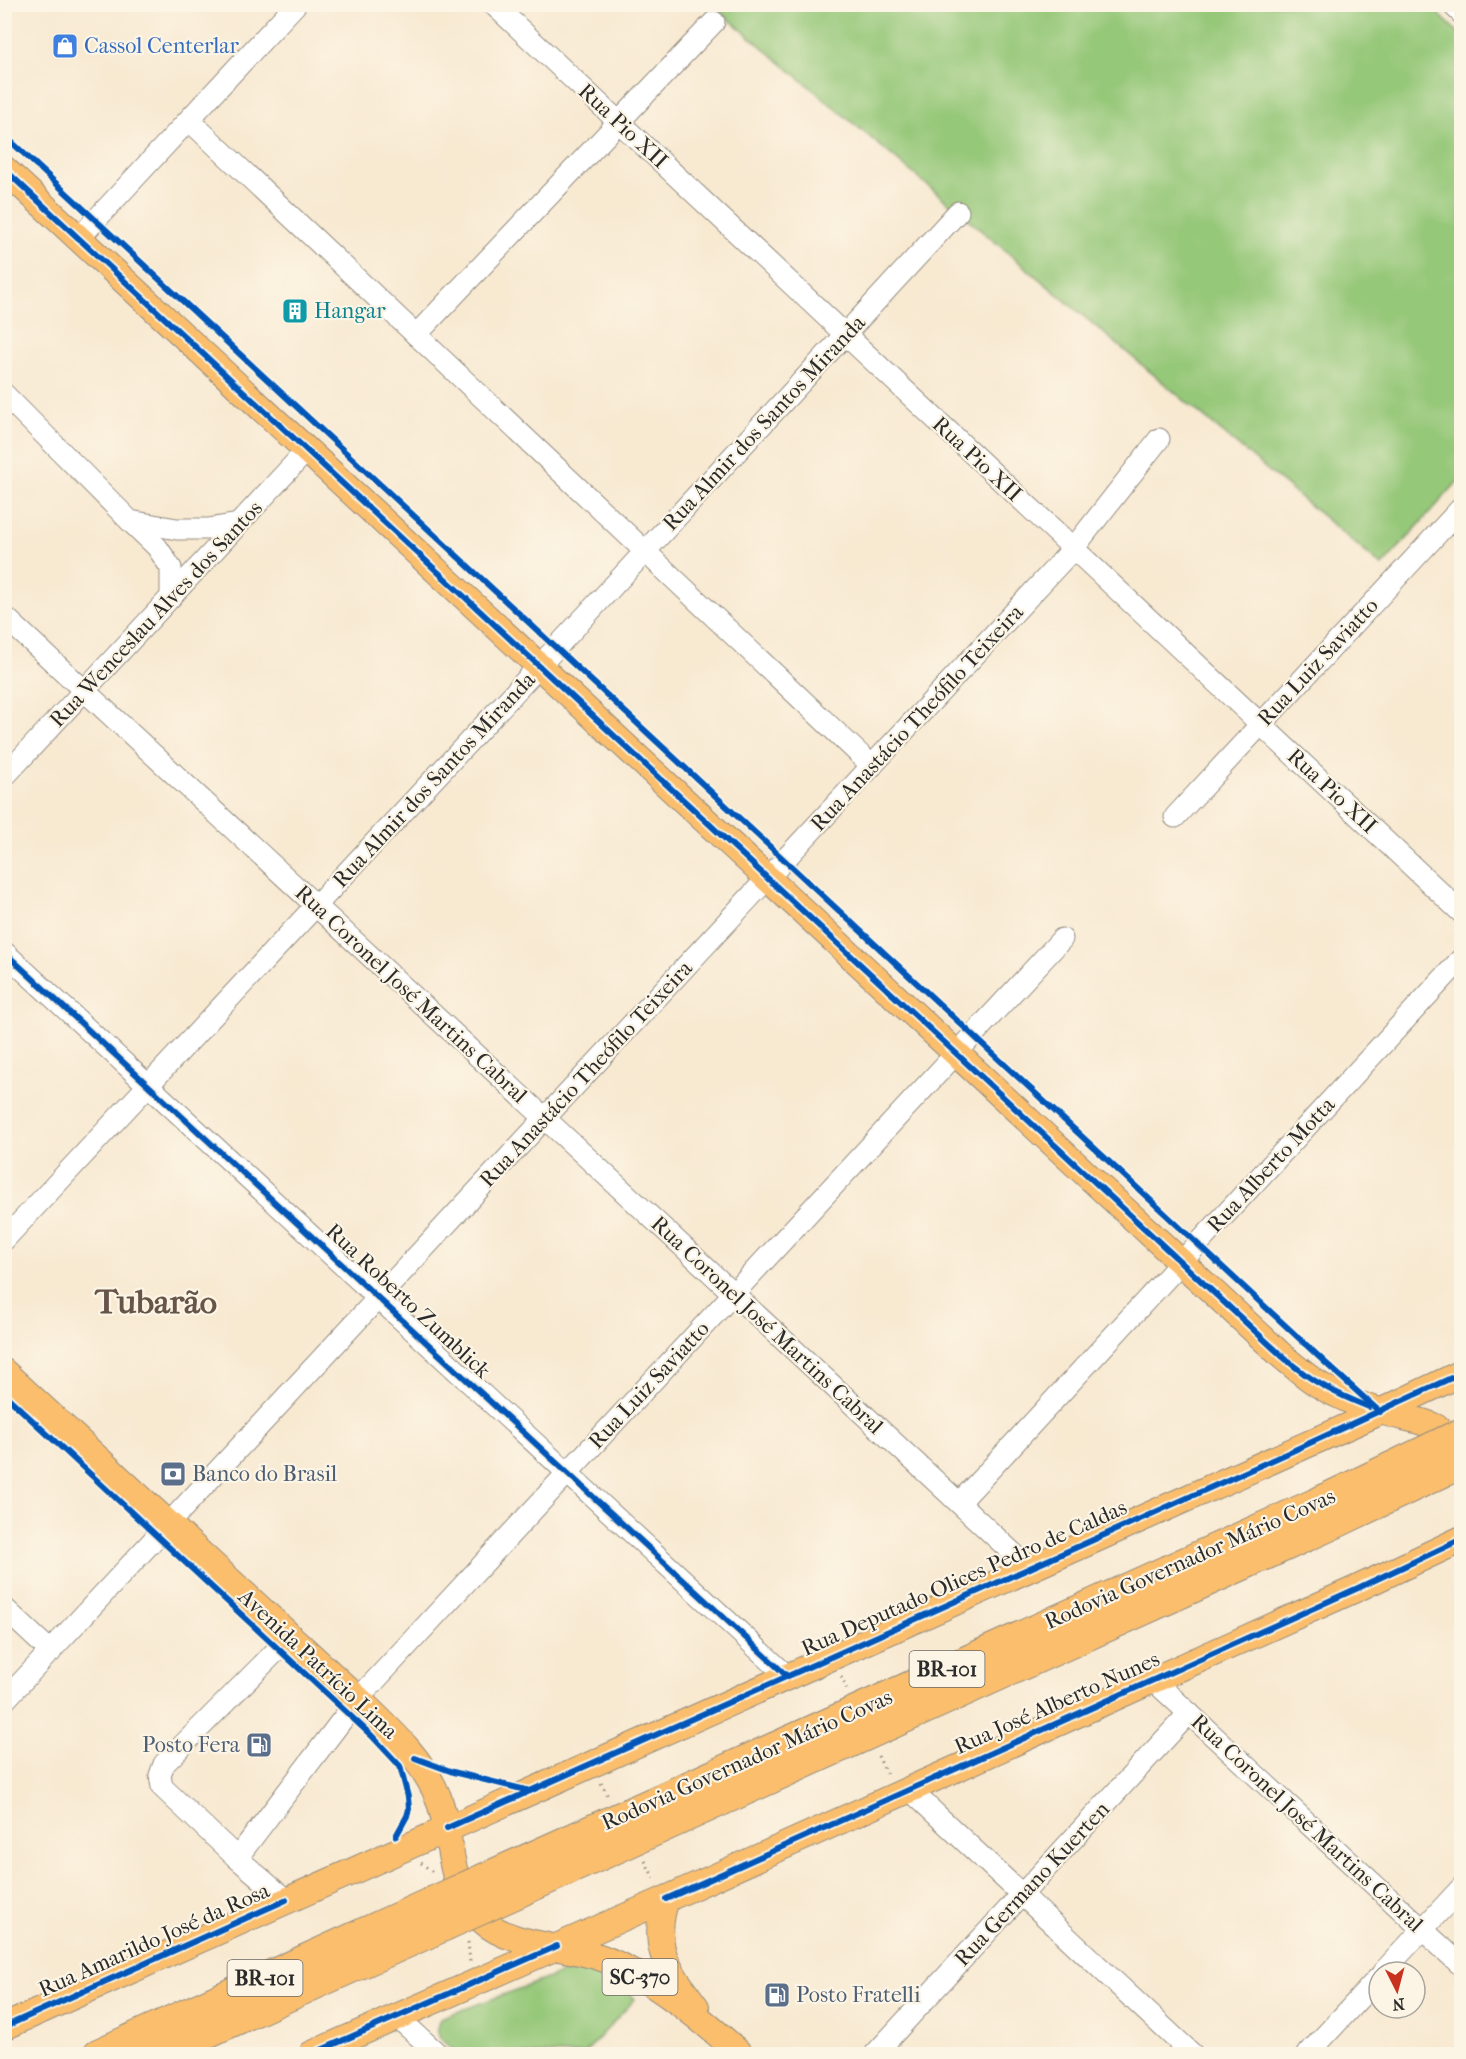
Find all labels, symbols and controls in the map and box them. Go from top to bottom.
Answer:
shop icon: Cassol Centerlar [50,31,80,61]
place label: Cassol Centerlar [84,33,240,59]
street label: Rua Pio XII [573,78,673,174]
building icon: Hangar [280,296,310,326]
place label: Hangar [314,298,386,324]
street label: Rua Almir dos Santos Miranda [657,309,871,536]
street label: Rua Pio XII [927,411,1027,507]
street label: Rua Wenceslau Alves dos Santos [44,495,268,733]
street label: Rua Luiz Saviatto [1252,593,1384,731]
street label: Rua Anastácio Theófilo Teixeira [805,599,1029,837]
street label: Rua Almir dos Santos Miranda [327,666,541,893]
street label: Rua Pio XII [1282,743,1382,839]
street label: Rua Coronel José Martins Cabral [290,880,532,1108]
street label: Rua Anastácio Theófilo Teixeira [474,955,698,1193]
street label: Rua Alberto Motta [1202,1091,1341,1238]
street label: Rua Coronel José Martins Cabral [646,1211,888,1439]
street label: Rua Roberto Zumblick [320,1218,496,1384]
district label: Tubarão [94,1282,217,1322]
street label: Rua Luiz Saviatto [583,1316,715,1454]
bank icon: Banco do Brasil [158,1459,188,1489]
place label: Banco do Brasil [192,1461,337,1487]
street label: Rodovia Governador Mário Covas [1041,1483,1339,1635]
street label: Rua Deputado Olices Pedro de Caldas [797,1494,1131,1662]
street label: Avenida Patrício Lima [232,1583,404,1745]
street label: Rua José Alberto Nunes [950,1646,1164,1760]
road number: BR-101 [910,1651,984,1687]
street label: Rodovia Governador Mário Covas [598,1684,896,1836]
street label: Rua Coronel José Martins Cabral [1186,1709,1428,1937]
fuel station icon: Posto Fera [244,1730,274,1760]
place label: Posto Fera [142,1732,241,1758]
street label: Rua Germano Kuerten [949,1796,1115,1972]
street label: Rua Amarildo José da Rosa [35,1877,274,2003]
road number: SC-370 [602,1959,678,1995]
road number: BR-101 [228,1960,302,1996]
north arrow [1367,1960,1427,2020]
fuel station icon: Posto Fratelli [762,1980,792,2010]
place label: Posto Fratelli [796,1982,921,2008]
text: N [1391,1994,1406,2015]

